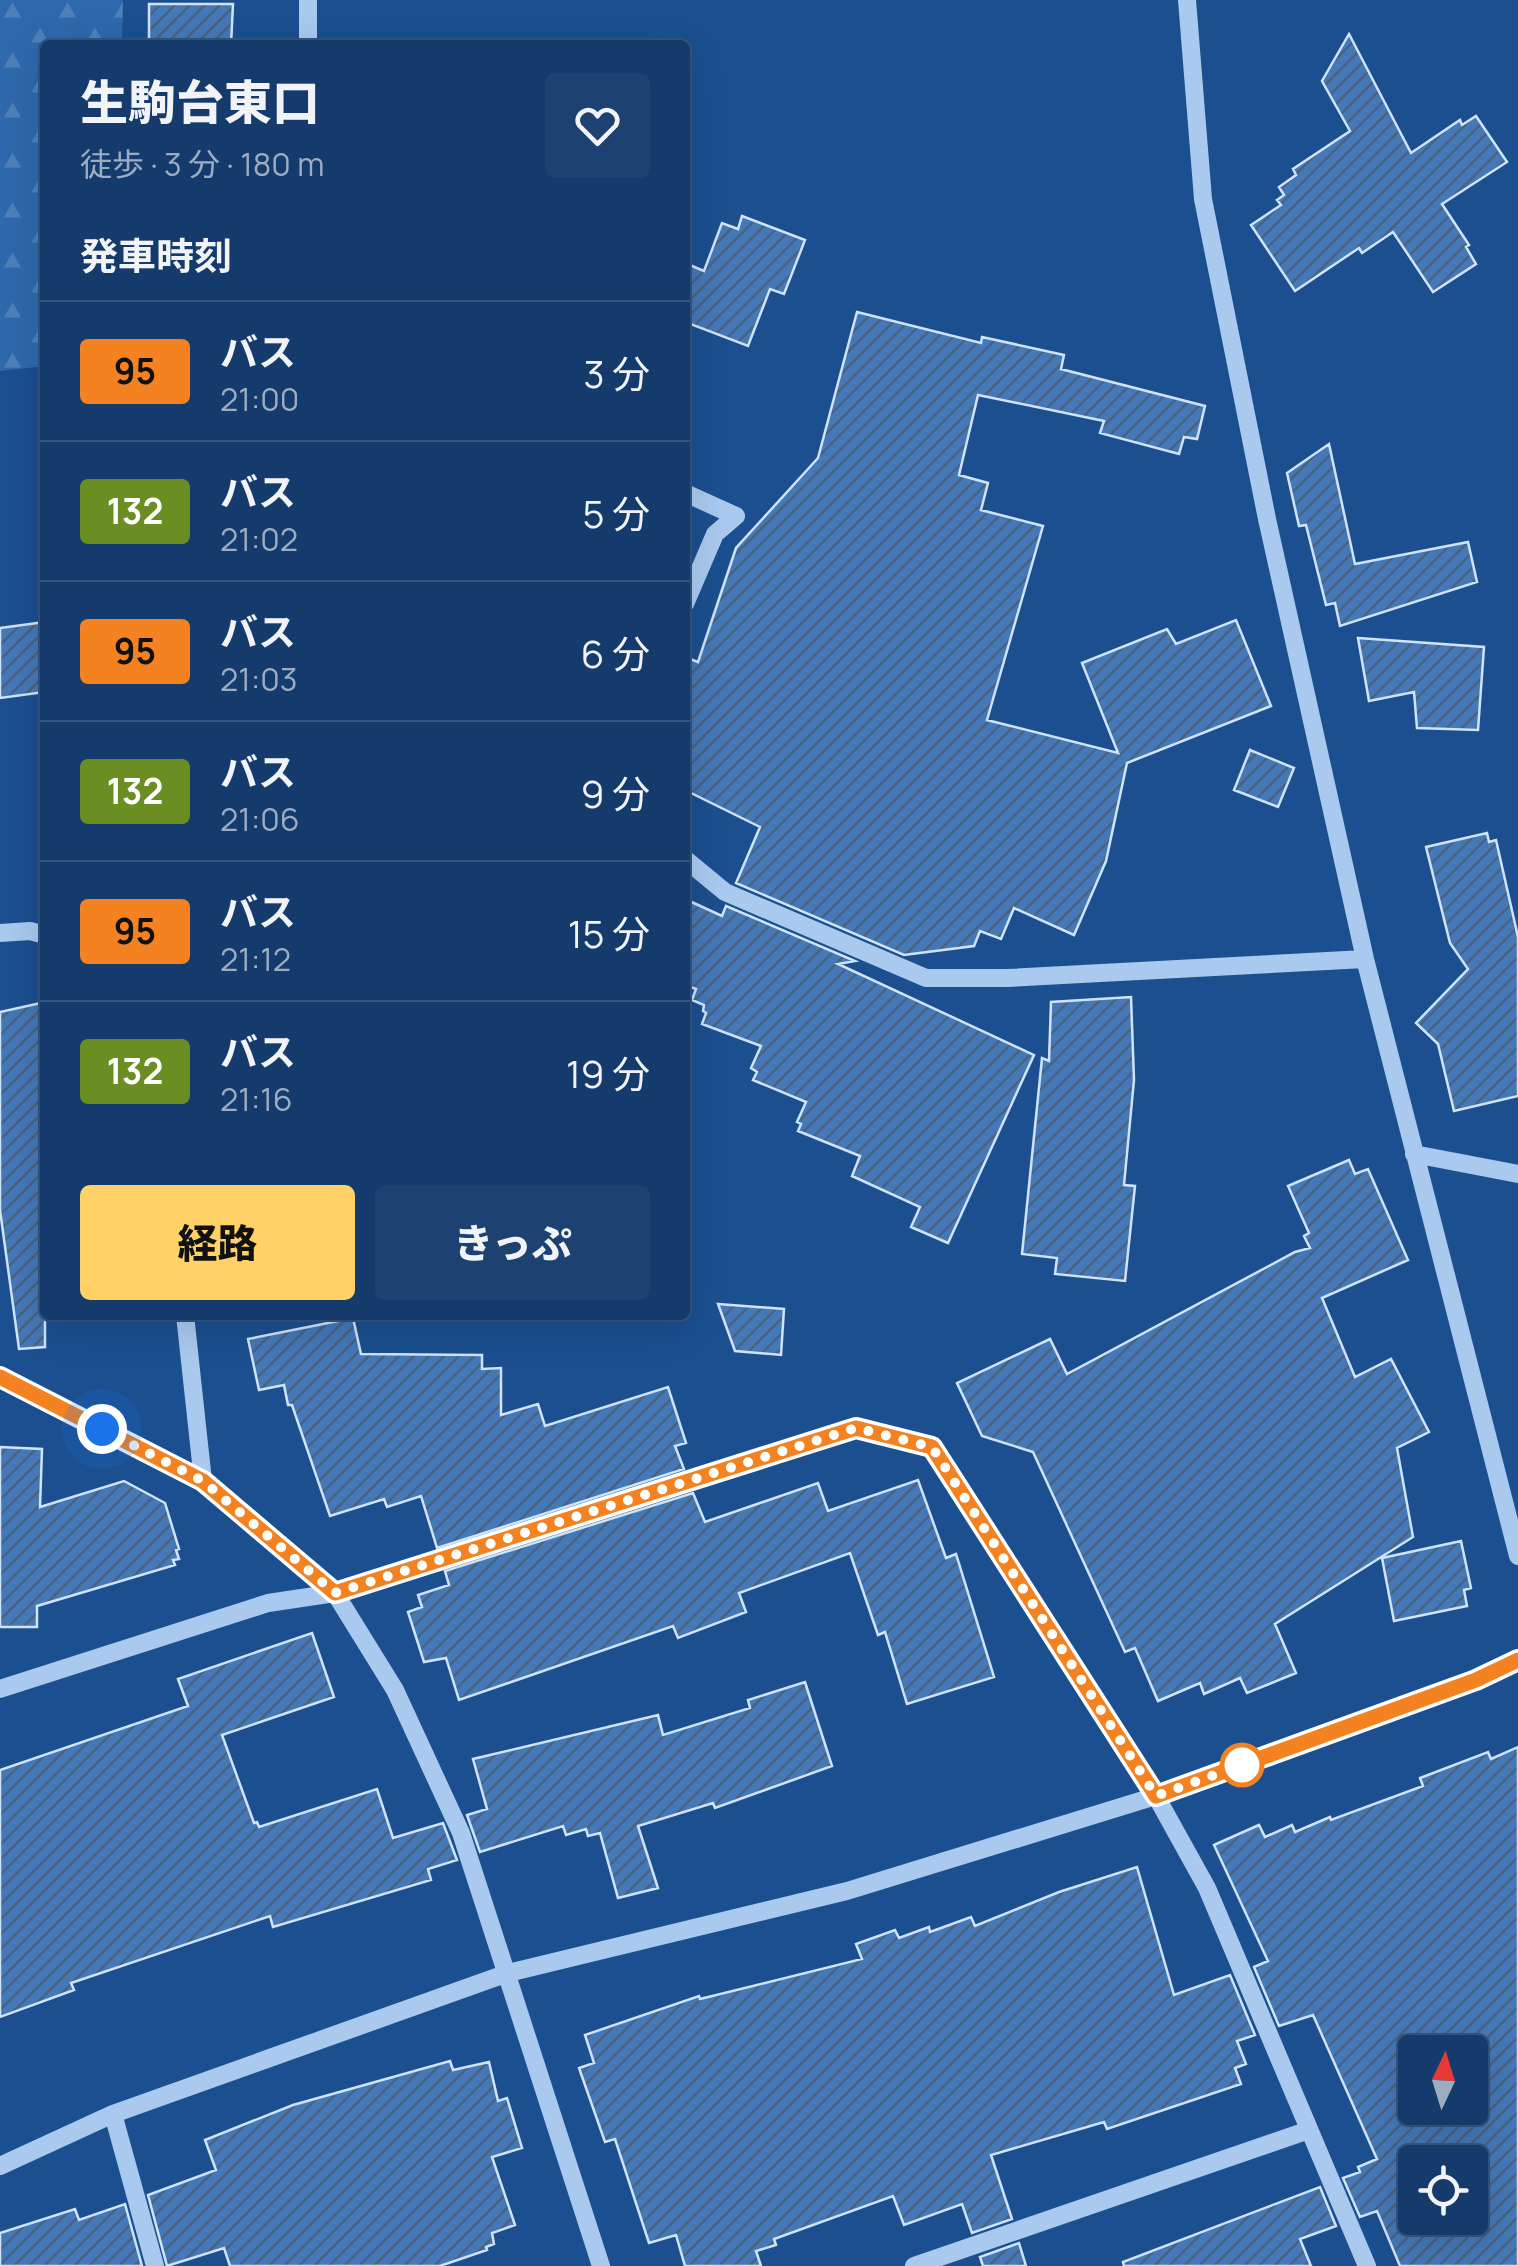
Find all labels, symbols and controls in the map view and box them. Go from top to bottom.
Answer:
text: 生駒台東口 [80,69,320,134]
button: heart [545,73,650,178]
text: 徒歩 · 3 分 · 180 m [80,142,324,186]
text: 発車時刻 [80,229,232,281]
text: バス [220,325,296,377]
text: 95 [114,347,156,395]
text: 3 分 [583,347,650,399]
text: 21:00 [220,377,299,421]
text: バス [220,465,296,517]
text: 132 [107,487,163,535]
text: 5 分 [582,487,650,539]
text: 21:02 [220,517,298,561]
text: バス [220,605,296,657]
text: 95 [114,627,156,675]
text: 6 分 [581,627,650,679]
text: 21:03 [220,657,298,701]
text: バス [220,745,296,797]
text: 132 [107,767,163,815]
text: 9 分 [581,767,650,819]
text: 21:06 [220,797,300,841]
text: バス [220,885,296,937]
text: 95 [114,907,156,955]
text: 15 分 [568,907,650,959]
text: 21:12 [220,937,291,981]
text: バス [220,1025,296,1077]
text: 132 [107,1047,163,1095]
text: 19 分 [566,1047,650,1099]
text: 21:16 [220,1077,293,1121]
button: 経路 [80,1185,355,1300]
button: きっぷ [375,1185,650,1300]
your location [77,1404,127,1454]
unlabelled marker [1221,1744,1263,1786]
north arrow [1398,2035,1488,2125]
map controls [1398,2035,1488,2235]
button: locate [1398,2145,1488,2235]

